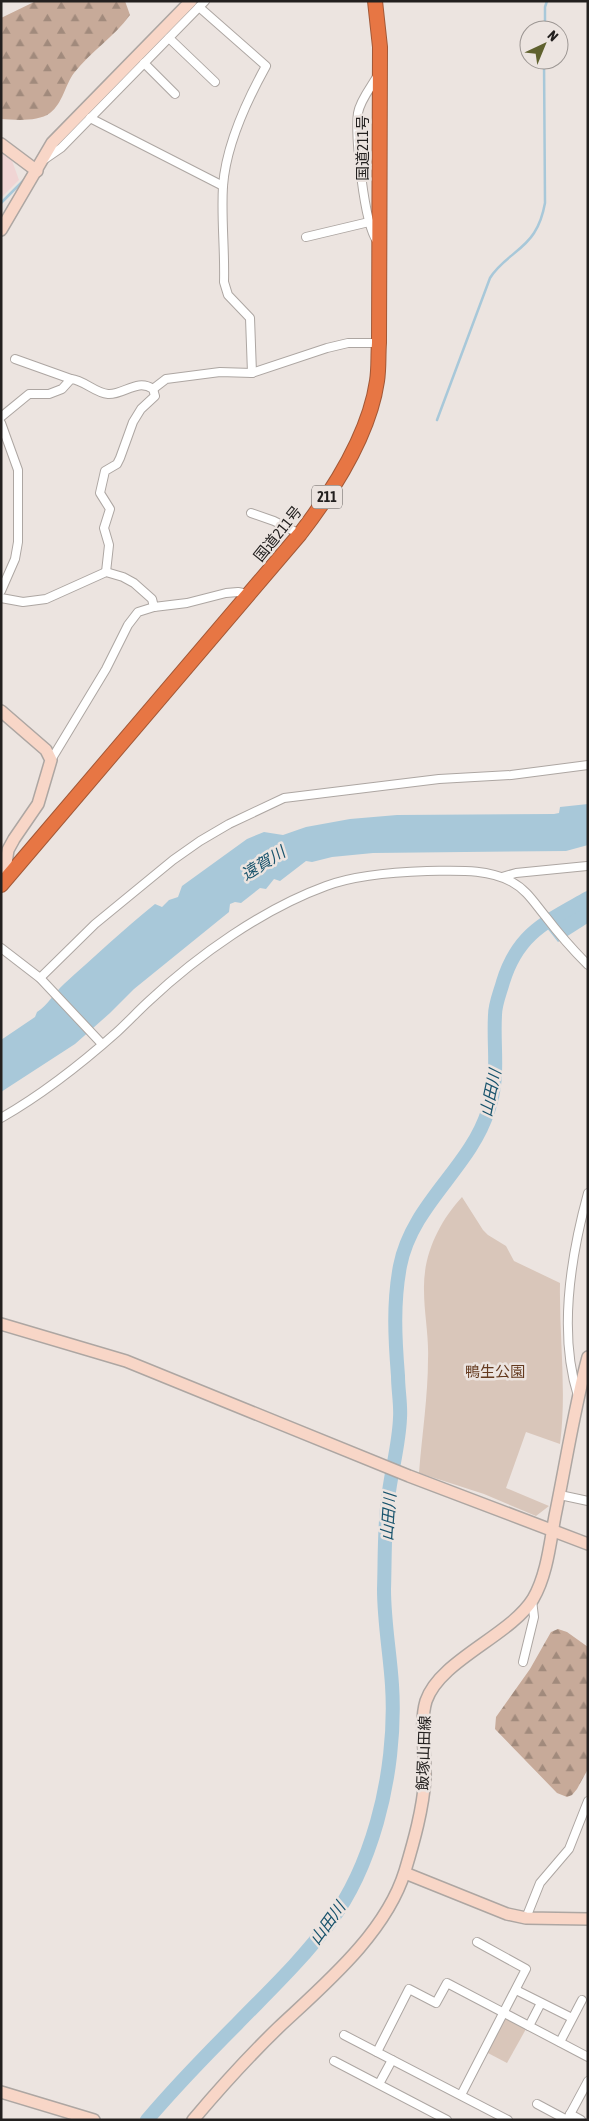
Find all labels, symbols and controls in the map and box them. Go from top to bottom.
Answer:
north arrow [519,20,569,70]
text: N [545,27,562,44]
street label: 国道211号 [354,115,371,181]
road number: 211 [312,486,342,508]
street label: 国道211号 [250,503,305,565]
water label: 遠賀川 [238,842,290,883]
water label: 山田川 [476,1066,504,1118]
park label: 鴨生公園 [465,1363,525,1380]
water label: 山田川 [377,1490,399,1542]
street label: 飯塚山田線 [414,1715,433,1791]
water label: 山田川 [306,1897,350,1948]

